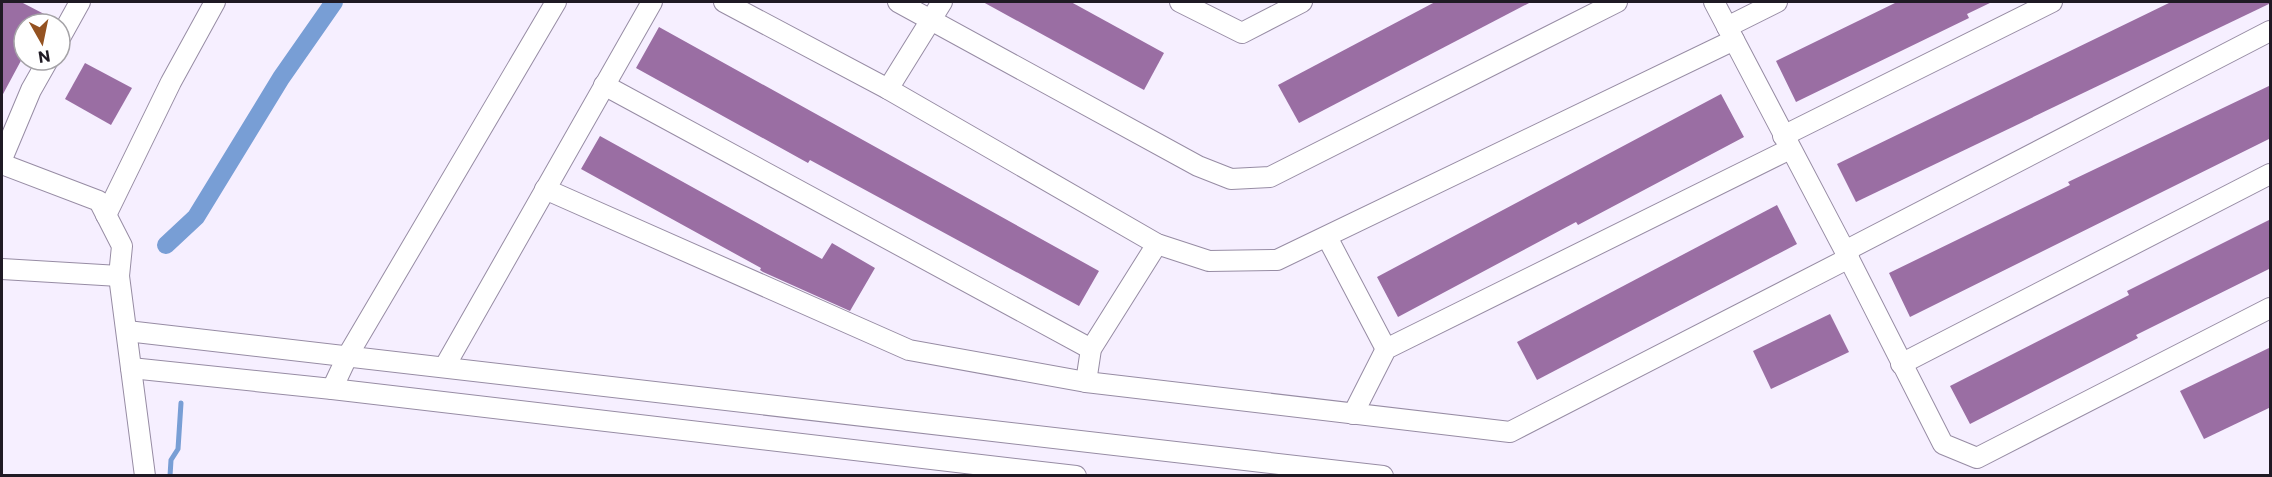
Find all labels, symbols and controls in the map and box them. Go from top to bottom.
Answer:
north arrow [12,12,72,72]
text: N [37,47,52,68]

